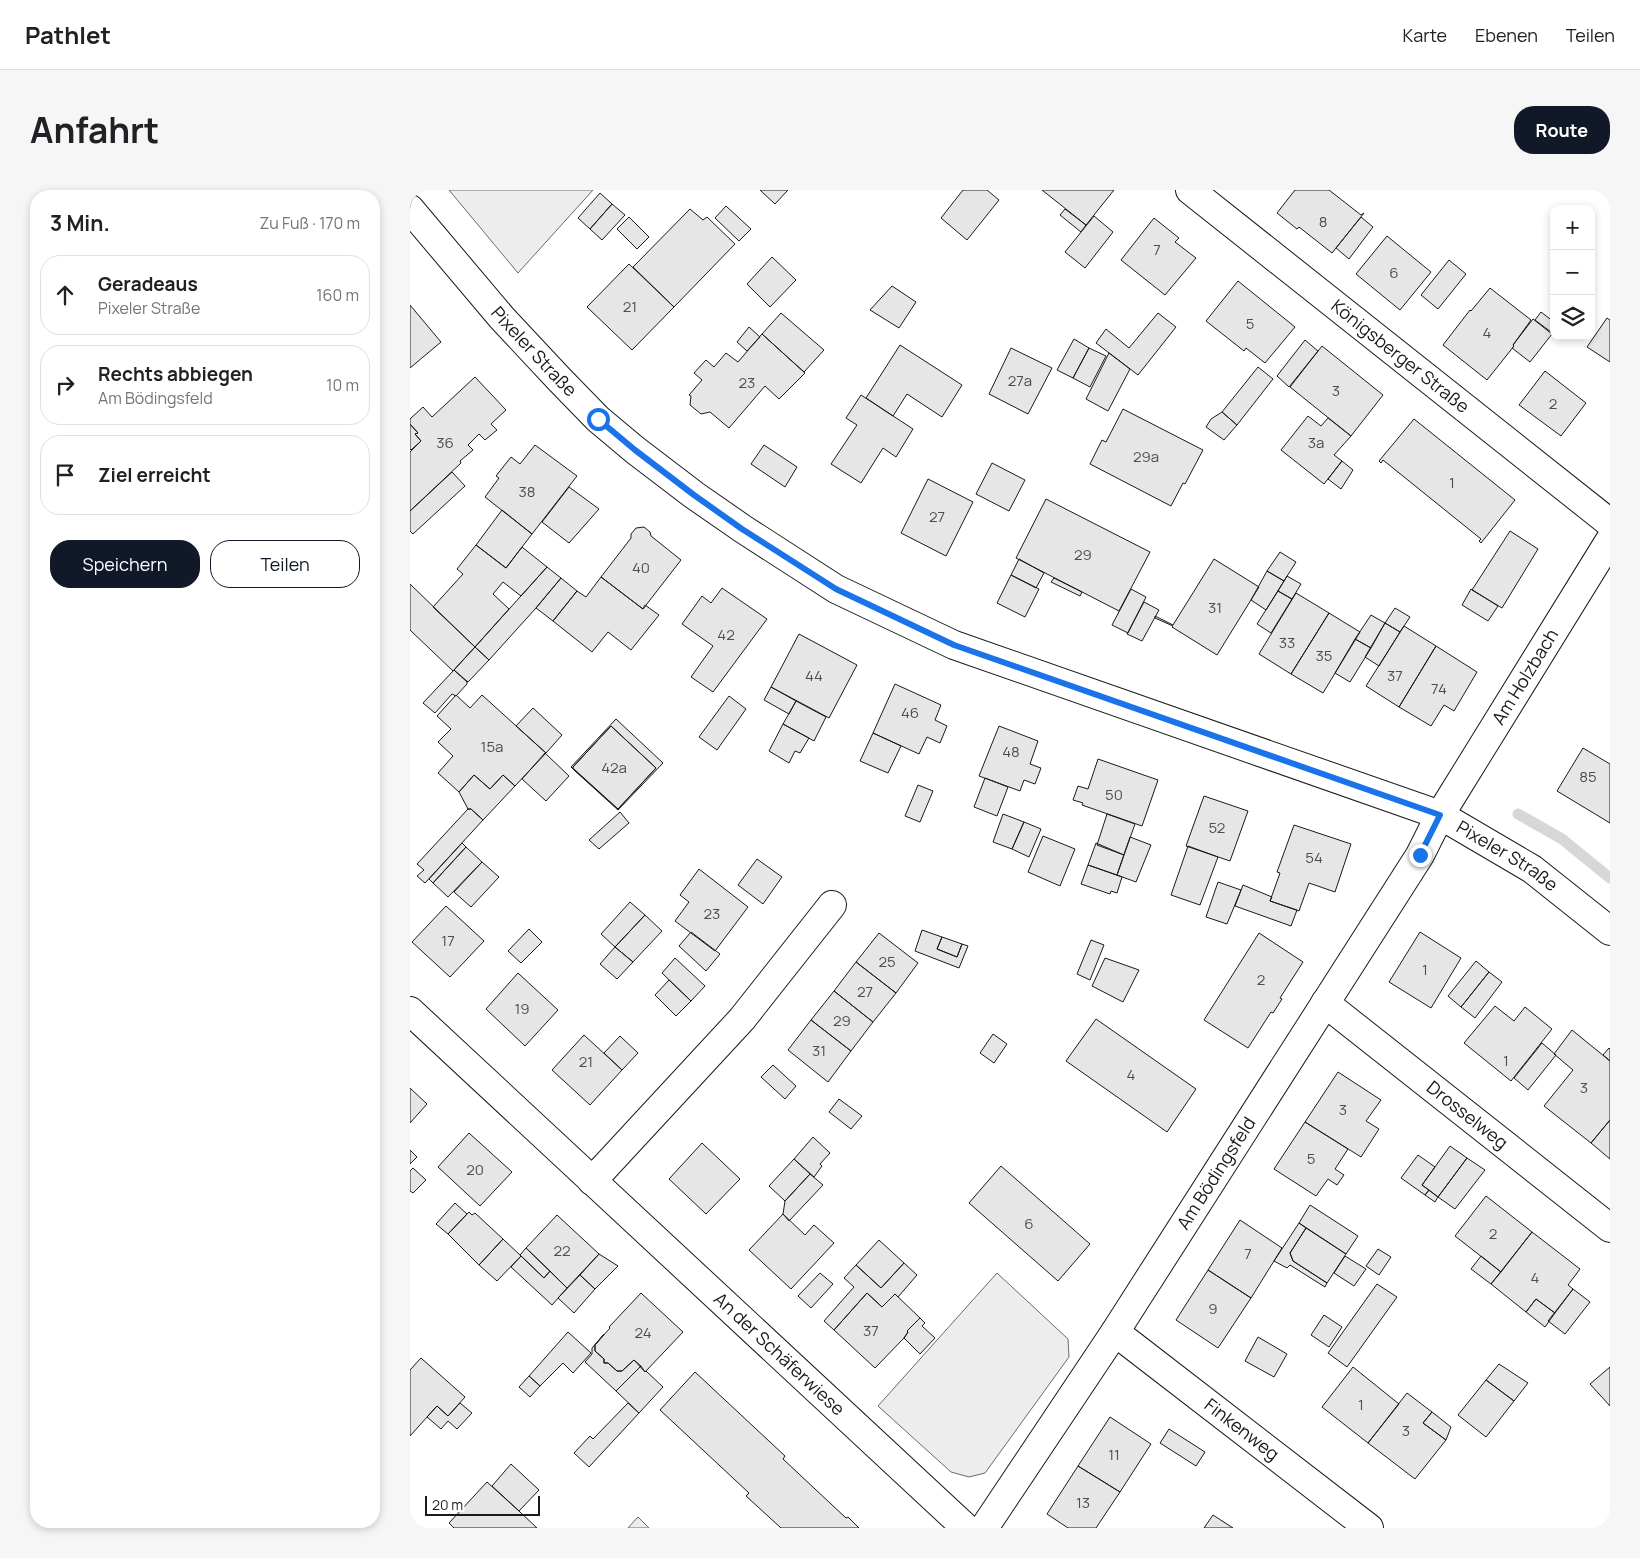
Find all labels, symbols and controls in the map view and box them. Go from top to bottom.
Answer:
text: Pathlet [25,18,111,51]
text: Karte [1403,23,1447,47]
text: Ebenen [1475,23,1538,47]
text: Teilen [1566,23,1615,47]
text: Anfahrt [30,106,159,154]
button: Route [1514,106,1610,154]
map controls [1550,205,1595,340]
button: + [1550,205,1595,250]
text: 3 Min. [50,209,110,237]
house number: 8 [1319,211,1327,232]
text: Zu Fuß · 170 m [260,212,360,234]
house number: 7 [1153,239,1161,260]
button: − [1550,250,1595,295]
house number: 6 [1389,262,1399,283]
text: Geradeaus [98,271,198,297]
icon: ahead [51,281,79,309]
text: 160 m [316,284,359,306]
street label: Königsberger Straße [1327,293,1475,418]
button: layers [1550,295,1595,340]
house number: 21 [623,296,637,317]
text: Pixeler Straße [98,297,200,319]
street label: Pixeler Straße [486,301,583,401]
house number: 5 [1246,313,1254,334]
house number: 4 [1483,322,1492,343]
text: Rechts abbiegen [98,361,253,387]
house number: 27a [1008,370,1032,391]
icon: right [51,371,79,399]
house number: 23 [739,372,755,393]
text: 10 m [326,374,359,396]
house number: 3 [1332,380,1340,401]
text: Am Bödingsfeld [98,387,213,409]
house number: 2 [1549,393,1557,414]
route start [587,408,610,431]
house number: 36 [436,432,454,453]
house number: 3a [1308,432,1324,453]
house number: 29a [1133,446,1159,467]
icon: arrive [51,461,79,489]
text: Ziel erreicht [98,462,211,488]
house number: 1 [1449,472,1455,493]
house number: 38 [518,481,536,502]
house number: 27 [929,506,945,527]
button: Speichern [50,540,200,588]
button: Teilen [210,540,360,588]
house number: 29 [1074,544,1092,565]
house number: 40 [632,557,650,578]
house number: 31 [1208,597,1222,618]
house number: 42 [717,624,735,645]
street label: Am Holzbach [1486,624,1563,729]
house number: 33 [1279,632,1295,653]
house number: 35 [1316,645,1332,666]
house number: 44 [805,665,823,686]
house number: 37 [1387,665,1403,686]
house number: 74 [1431,678,1447,699]
house number: 46 [901,702,919,723]
house number: 15a [481,736,503,757]
house number: 48 [1002,741,1020,762]
house number: 42a [601,757,627,778]
house number: 85 [1579,766,1597,787]
house number: 50 [1105,784,1123,805]
street label: Pixeler Straße [1453,814,1563,896]
house number: 52 [1209,817,1225,838]
route end [1409,844,1432,867]
house number: 54 [1305,847,1323,868]
house number: 23 [704,903,720,924]
house number: 17 [441,930,455,951]
house number: 25 [878,951,896,972]
house number: 1 [1422,959,1428,980]
house number: 2 [1257,969,1265,990]
house number: 27 [857,981,873,1002]
house number: 19 [514,998,530,1019]
house number: 29 [833,1010,851,1031]
house number: 31 [812,1040,826,1061]
house number: 1 [1503,1050,1509,1071]
house number: 21 [579,1051,593,1072]
house number: 4 [1127,1064,1136,1085]
street label: Drosselweg [1422,1075,1513,1154]
house number: 3 [1580,1077,1588,1098]
house number: 3 [1339,1099,1347,1120]
street label: Am Bödingsfeld [1171,1112,1260,1234]
house number: 5 [1307,1148,1315,1169]
house number: 20 [466,1159,484,1180]
house number: 6 [1024,1213,1034,1234]
house number: 2 [1489,1223,1497,1244]
house number: 22 [553,1240,571,1261]
house number: 7 [1244,1243,1252,1264]
house number: 4 [1531,1267,1540,1288]
street label: An der Schäferwiese [709,1287,850,1420]
house number: 9 [1208,1298,1218,1319]
house number: 37 [863,1320,879,1341]
house number: 24 [634,1322,652,1343]
street label: Finkenweg [1200,1392,1285,1465]
house number: 1 [1358,1394,1364,1415]
house number: 3 [1402,1420,1410,1441]
house number: 11 [1108,1444,1120,1465]
house number: 13 [1076,1492,1090,1513]
scale bar [425,1493,540,1516]
text: 20 m [432,1495,463,1514]

